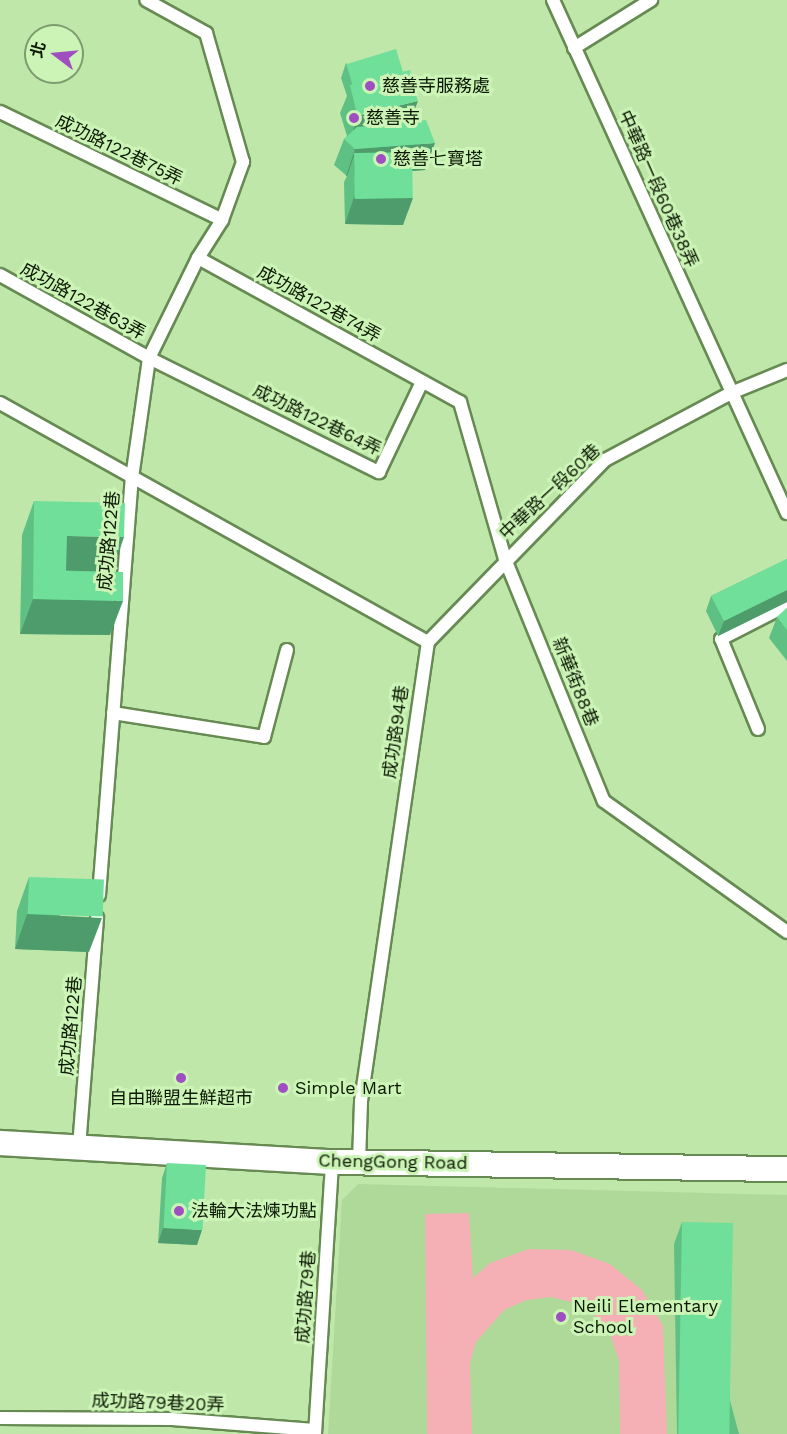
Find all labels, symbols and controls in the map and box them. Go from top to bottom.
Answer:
north arrow [24,24,84,84]
text: 北 [27,39,49,60]
place label: 慈善寺服務處 [382,75,490,97]
marker: 慈善寺服務處 [363,79,377,93]
place label: 慈善寺 [366,107,420,129]
street label: 中華路一段60巷38弄 [614,107,702,271]
street label: 成功路122巷75弄 [52,110,186,190]
marker: 慈善寺 [347,111,361,125]
place label: 慈善七寶塔 [393,148,483,170]
marker: 慈善七寶塔 [374,152,388,166]
street label: 成功路122巷63弄 [17,258,149,344]
street label: 成功路122巷74弄 [253,261,385,347]
street label: 成功路122巷64弄 [249,380,385,460]
street label: 中華路一段60巷 [495,440,605,544]
street label: 成功路122巷 [94,490,124,592]
street label: 新華街88巷 [547,634,603,730]
street label: 成功路94巷 [379,684,413,780]
street label: 成功路122巷 [56,975,86,1077]
marker: 自由聯盟生鮮超市 [174,1071,188,1085]
place label: Simple Mart [295,1077,402,1099]
marker: Simple Mart [276,1081,290,1095]
place label: 自由聯盟生鮮超市 [109,1087,253,1109]
street label: ChengGong Road [318,1150,468,1174]
place label: 法輪大法煉功點 [191,1200,317,1222]
marker: 法輪大法煉功點 [172,1204,186,1218]
street label: 成功路79巷 [292,1250,320,1344]
place label: Neili Elementary School [573,1296,718,1338]
marker: Neili Elementary School [554,1310,568,1324]
street label: 成功路79巷20弄 [91,1390,225,1416]

